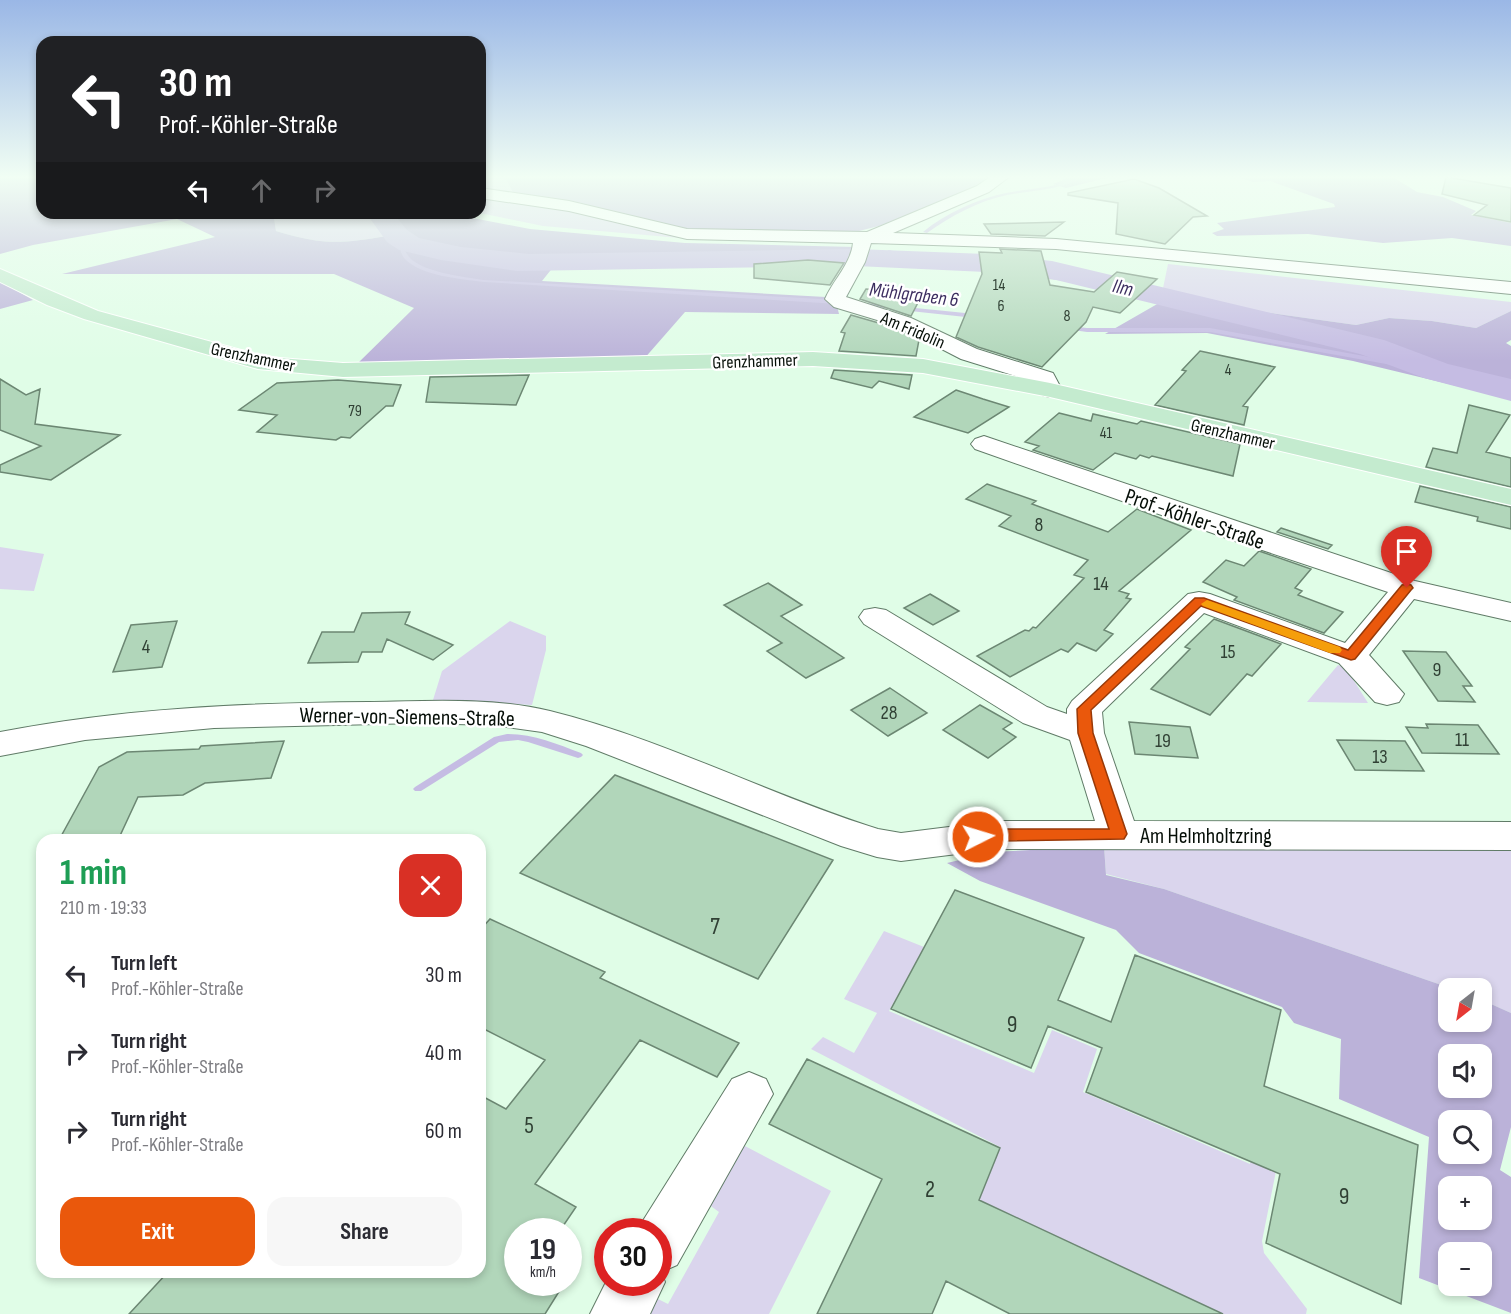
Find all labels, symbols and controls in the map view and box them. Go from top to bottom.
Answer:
text: 30 m [159,58,232,109]
icon: left [60,60,138,138]
text: Prof.-Köhler-Straße [159,109,338,141]
icon: left [182,174,215,207]
icon: ahead [245,174,278,207]
icon: right [308,174,341,207]
water label: Ilm [1110,274,1136,302]
house number: 14 [993,276,1005,295]
water label: Mühlgraben 6 [868,278,960,312]
house number: 6 [997,297,1005,316]
street label: Am Fridolin [877,307,948,353]
house number: 8 [1063,307,1071,326]
street label: Grenzhammer [209,338,297,377]
street label: Grenzhammer [712,350,798,373]
house number: 4 [1225,361,1232,380]
house number: 79 [348,402,362,421]
street label: Grenzhammer [1189,415,1277,454]
house number: 41 [1100,424,1113,443]
street label: Prof.-Köhler-Straße [1121,483,1268,556]
house number: 8 [1035,513,1043,537]
pin [1381,526,1432,588]
icon: arrive [1390,535,1423,568]
house number: 14 [1093,572,1109,596]
house number: 4 [142,635,150,659]
house number: 15 [1220,640,1236,664]
house number: 9 [1433,658,1441,682]
house number: 28 [881,701,898,725]
street label: Werner-von-Siemens-Straße [299,702,515,733]
house number: 11 [1455,728,1469,752]
house number: 19 [1155,729,1171,753]
house number: 13 [1372,745,1388,769]
position arrow [946,805,1010,869]
street label: Am Helmholtzring [1139,823,1272,850]
text: 1 min [60,852,127,895]
button: close [399,854,462,917]
text: 210 m · 19:33 [60,896,147,920]
house number: 7 [710,912,720,941]
text: Turn left [111,950,177,977]
icon: left [60,959,93,992]
text: 30 m [425,962,462,989]
text: Prof.-Köhler-Straße [111,977,243,1001]
north arrow [1438,978,1492,1032]
map controls [1438,978,1492,1296]
house number: 9 [1007,1010,1017,1039]
text: Turn right [111,1028,187,1055]
icon: right [60,1037,93,1070]
text: 40 m [425,1040,462,1067]
button: sound [1438,1044,1492,1098]
text: Prof.-Köhler-Straße [111,1055,243,1079]
text: Turn right [111,1106,187,1133]
button: search [1438,1110,1492,1164]
house number: 5 [524,1111,534,1140]
icon: right [60,1115,93,1148]
text: 60 m [425,1118,462,1145]
text: Prof.-Köhler-Straße [111,1133,243,1157]
house number: 2 [925,1175,935,1204]
button: + [1438,1176,1492,1230]
house number: 9 [1339,1182,1349,1211]
button: Exit [60,1197,255,1266]
button: Share [267,1197,462,1266]
speed limit sign: 30 [594,1218,672,1296]
text: 19 [530,1232,556,1268]
button: − [1438,1242,1492,1296]
text: km/h [530,1263,556,1282]

